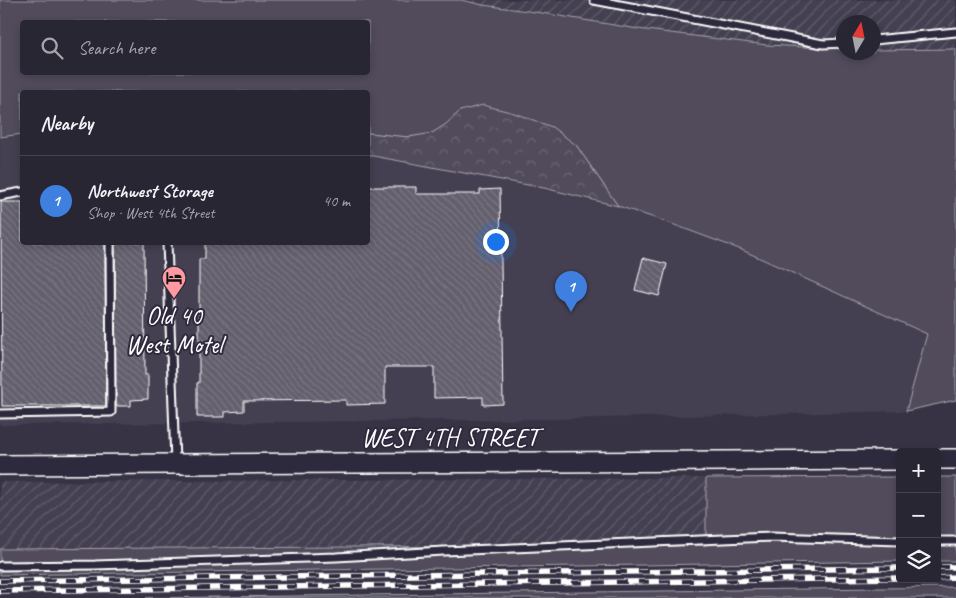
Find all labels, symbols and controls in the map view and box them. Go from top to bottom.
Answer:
north arrow [836,15,881,60]
search box [20,20,370,75]
icon: search [38,34,66,62]
text: Search here [78,36,155,60]
text: Nearby [40,110,93,136]
text: Northwest Storage [87,179,213,203]
text: 1 [52,191,60,211]
text: 40 m [323,191,350,211]
text: Shop · West 4th Street [87,203,215,223]
your location [483,229,509,255]
hotel icon: Old 40 West Motel [161,265,187,299]
pin: 1 [555,271,587,312]
place label: Old 40 West Motel [126,300,227,361]
street label: WEST 4TH STREET [362,422,545,454]
map controls [896,448,941,583]
button: + [896,448,941,493]
button: − [896,493,941,538]
button: layers [896,538,941,583]

